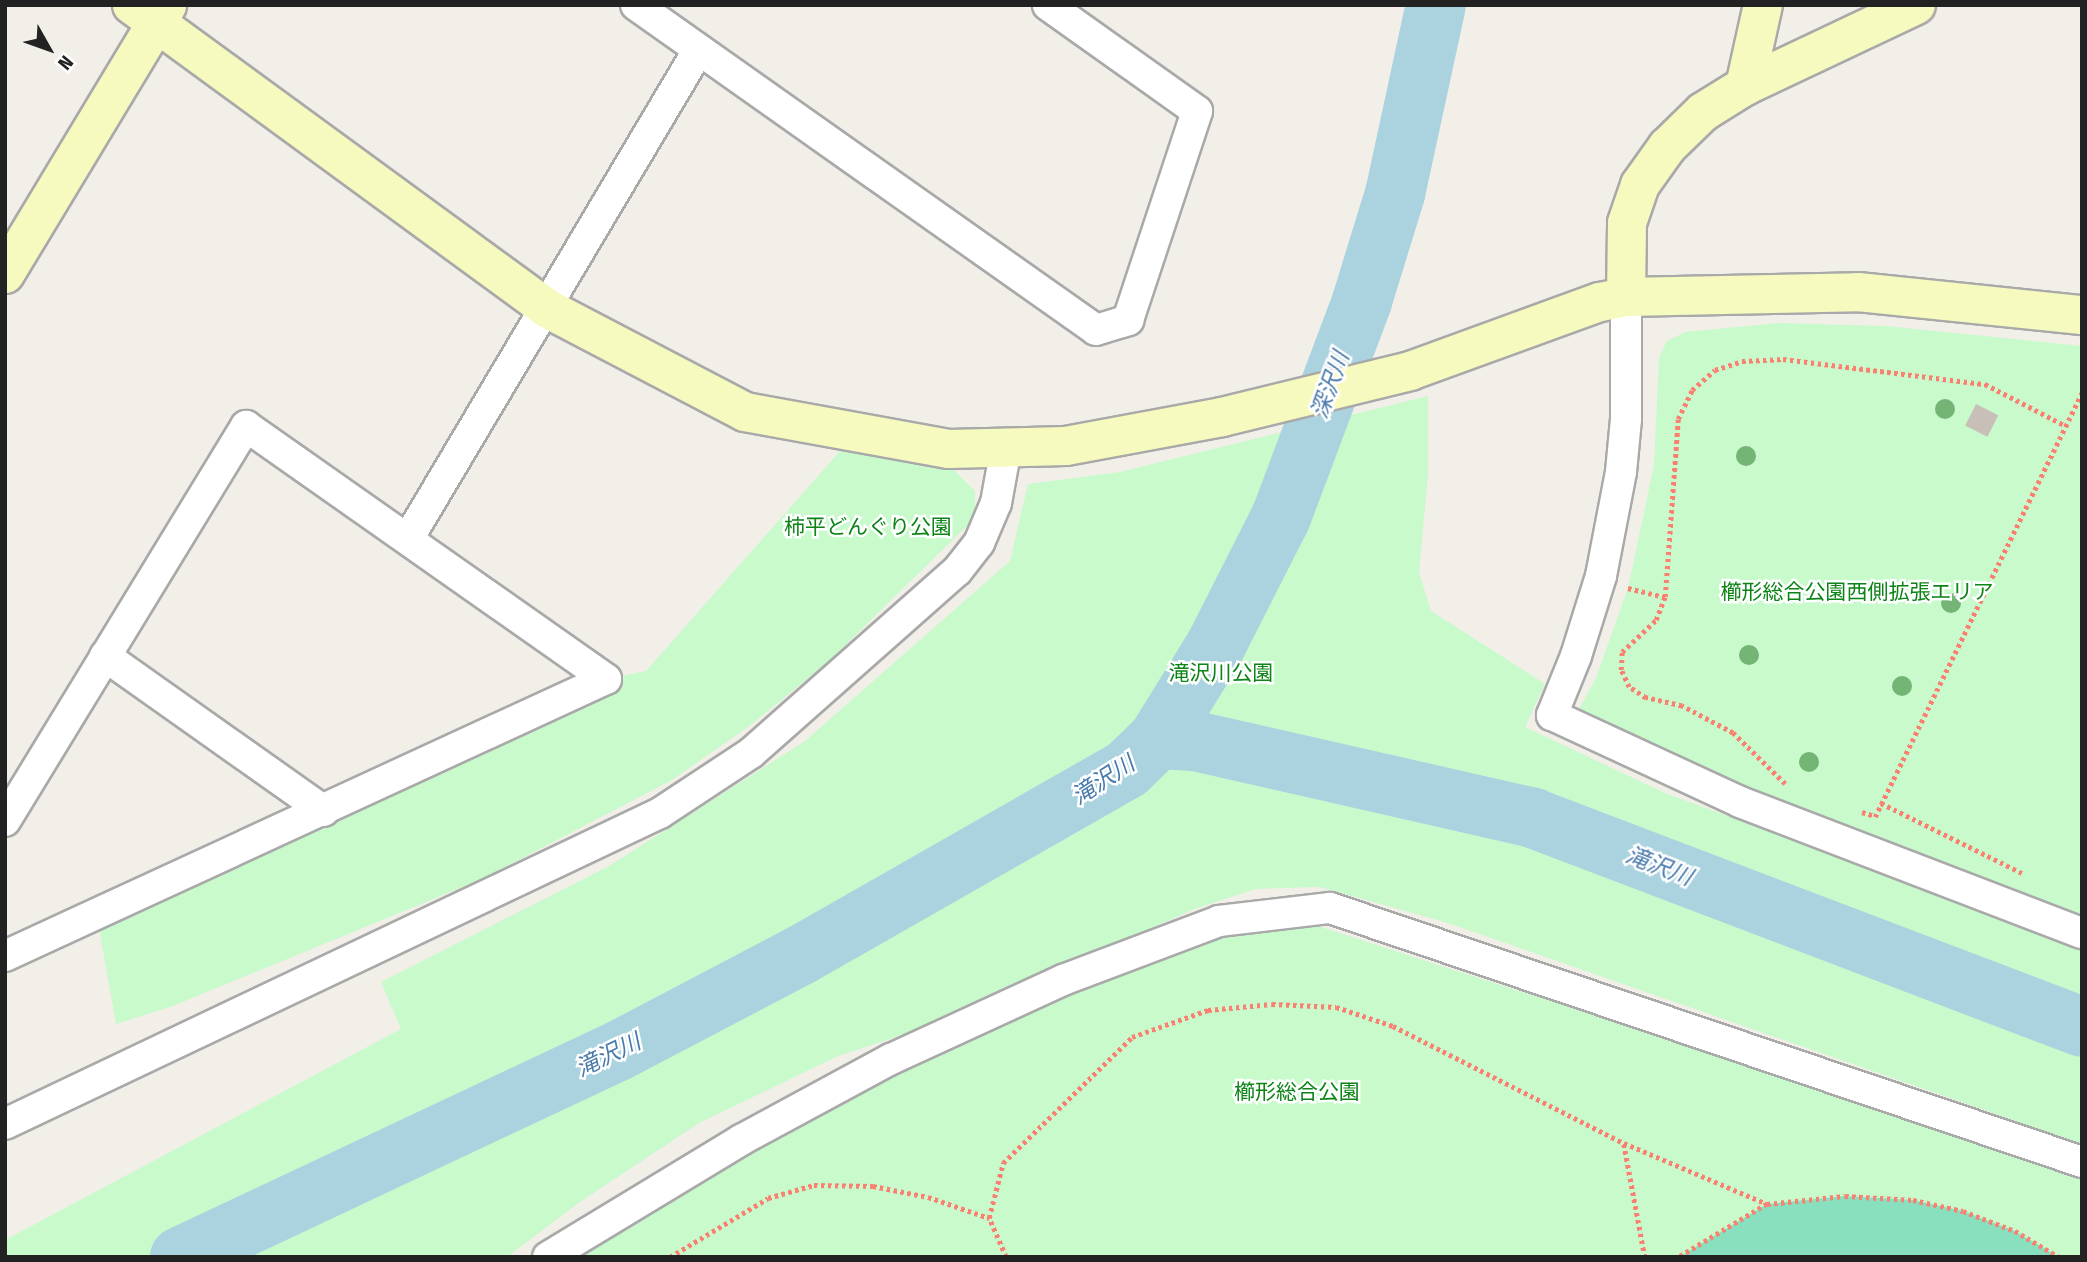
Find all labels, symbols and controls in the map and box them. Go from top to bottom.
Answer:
north arrow [14,14,84,84]
text: N [53,51,78,75]
water label: 深沢川 [1305,348,1355,422]
park label: 柿平どんぐり公園 [784,514,952,540]
park label: 櫛形総合公園西側拡張エリア [1721,579,1993,605]
park label: 滝沢川公園 [1169,660,1273,686]
water label: 滝沢川 [1067,750,1139,810]
water label: 滝沢川 [1622,841,1696,891]
water label: 滝沢川 [571,1027,645,1083]
park label: 櫛形総合公園 [1234,1079,1360,1105]

